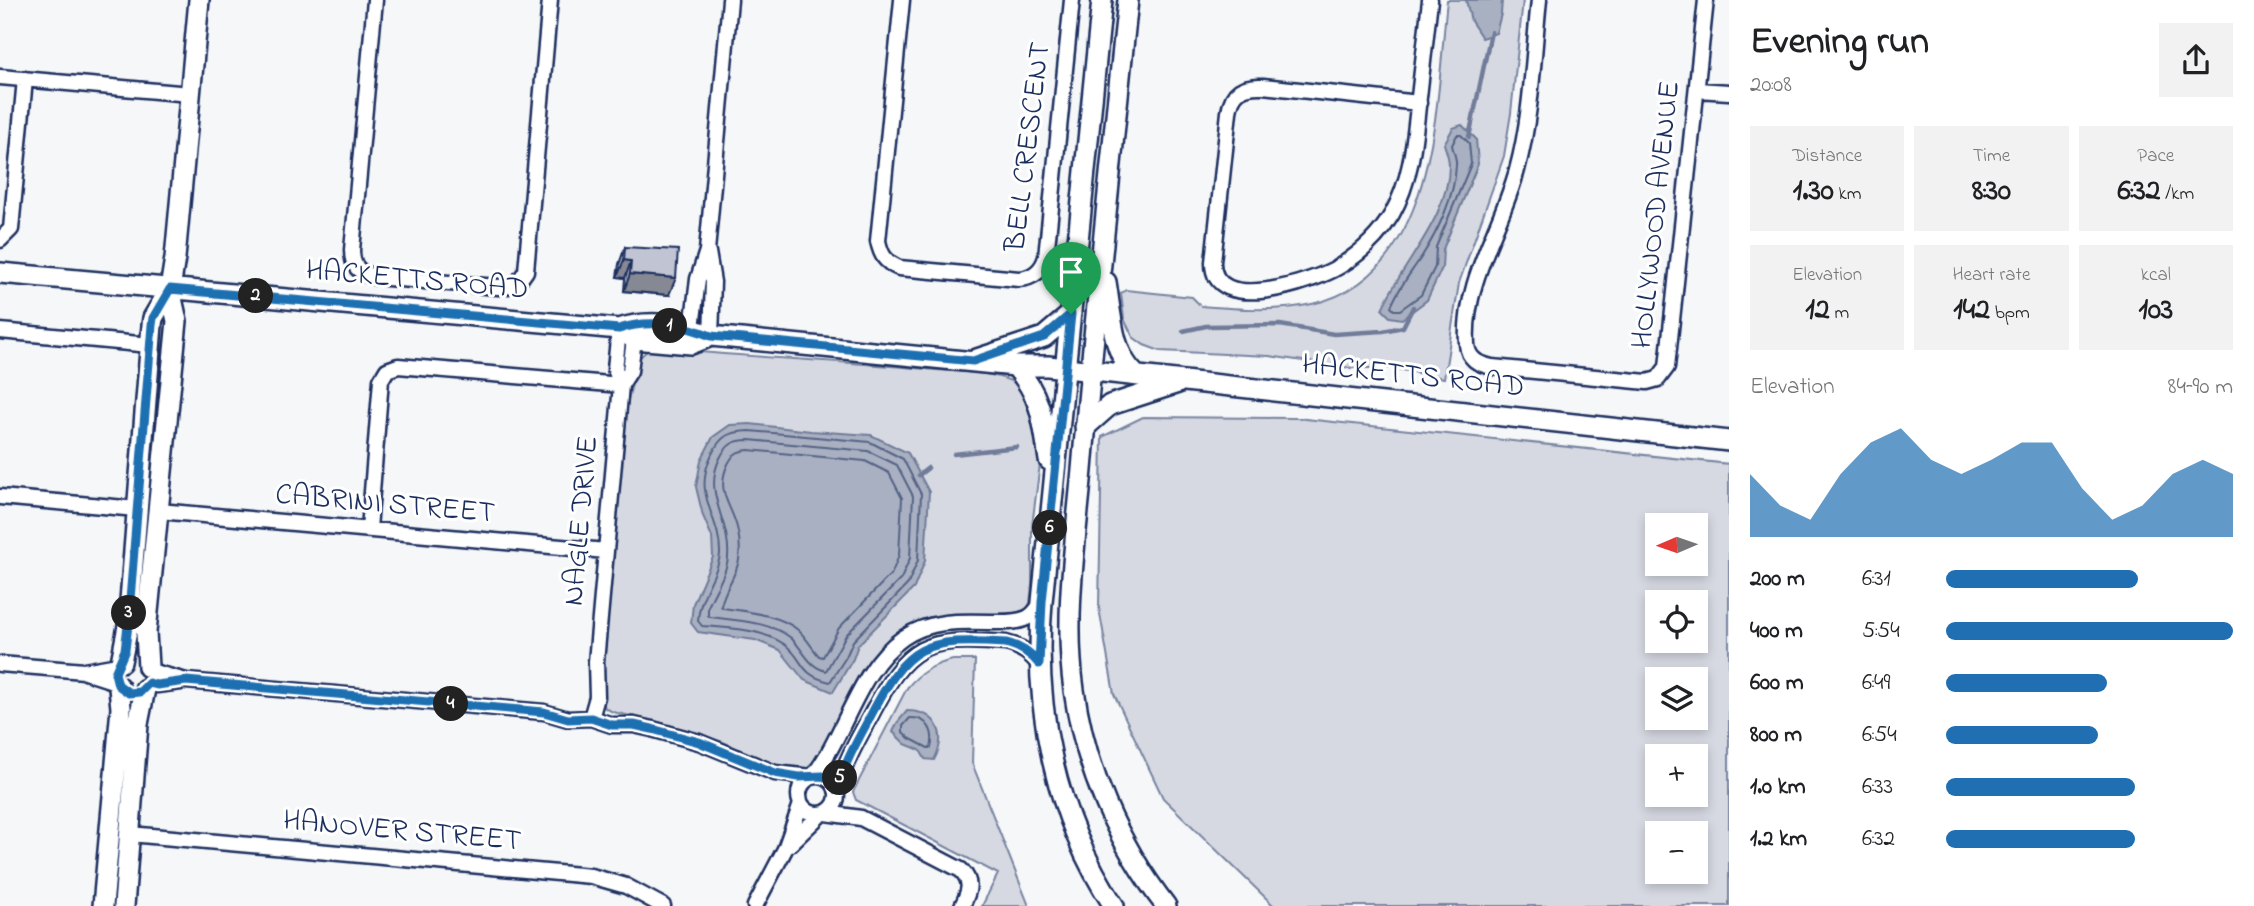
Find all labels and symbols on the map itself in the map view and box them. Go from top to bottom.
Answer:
street label: BELL CRESCENT [994,40,1064,255]
street label: HOLLYWOOD AVENUE [1621,79,1693,351]
pin [1041,242,1101,314]
street label: HACKETTS ROAD [304,249,530,313]
pin: 2 [238,278,274,314]
pin: 1 [652,308,688,344]
street label: HACKETTS ROAD [1300,343,1526,411]
street label: NAGLE DRIVE [553,434,611,608]
street label: CABRINI STREET [273,473,497,537]
pin: 6 [1032,510,1068,546]
north arrow [1645,513,1708,576]
pin: 3 [111,596,146,630]
pin: 4 [434,686,468,722]
pin: 5 [822,760,858,796]
street label: HANOVER STREET [281,800,523,864]

